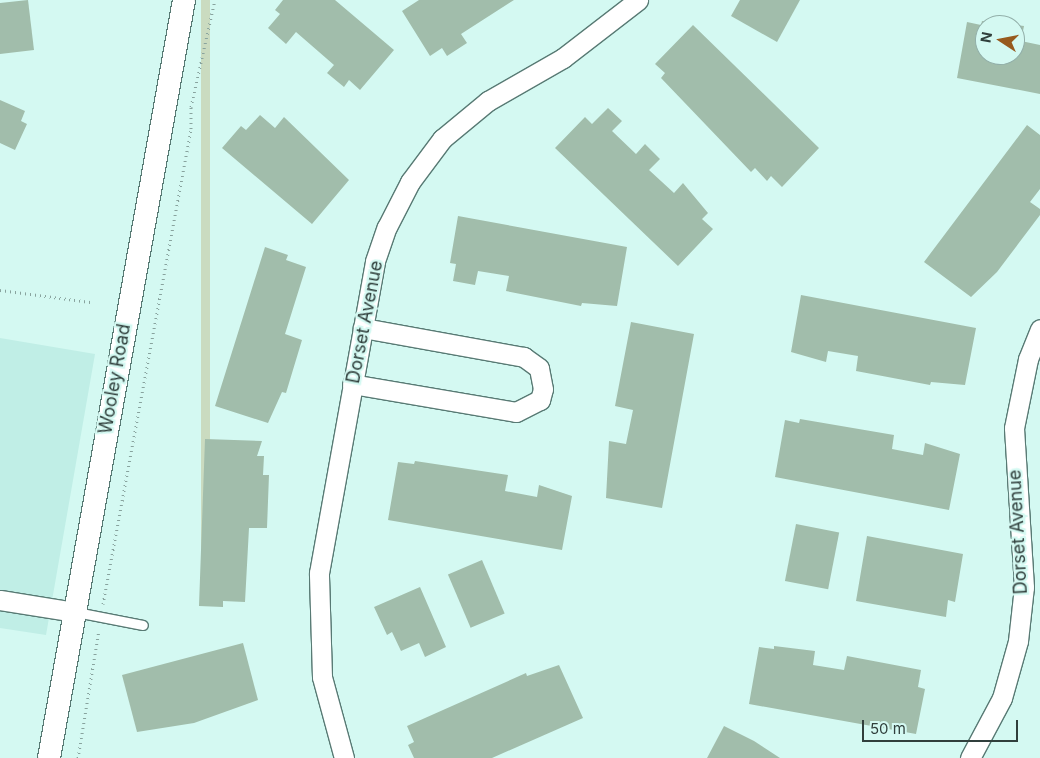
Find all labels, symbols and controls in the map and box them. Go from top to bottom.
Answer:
north arrow [975,15,1025,65]
text: N [976,30,995,44]
street label: Dorset Avenue [342,259,388,385]
street label: Wooley Road [95,322,135,436]
street label: Dorset Avenue [1004,469,1032,595]
scale bar [865,710,1021,742]
text: 50 m [870,719,906,738]

